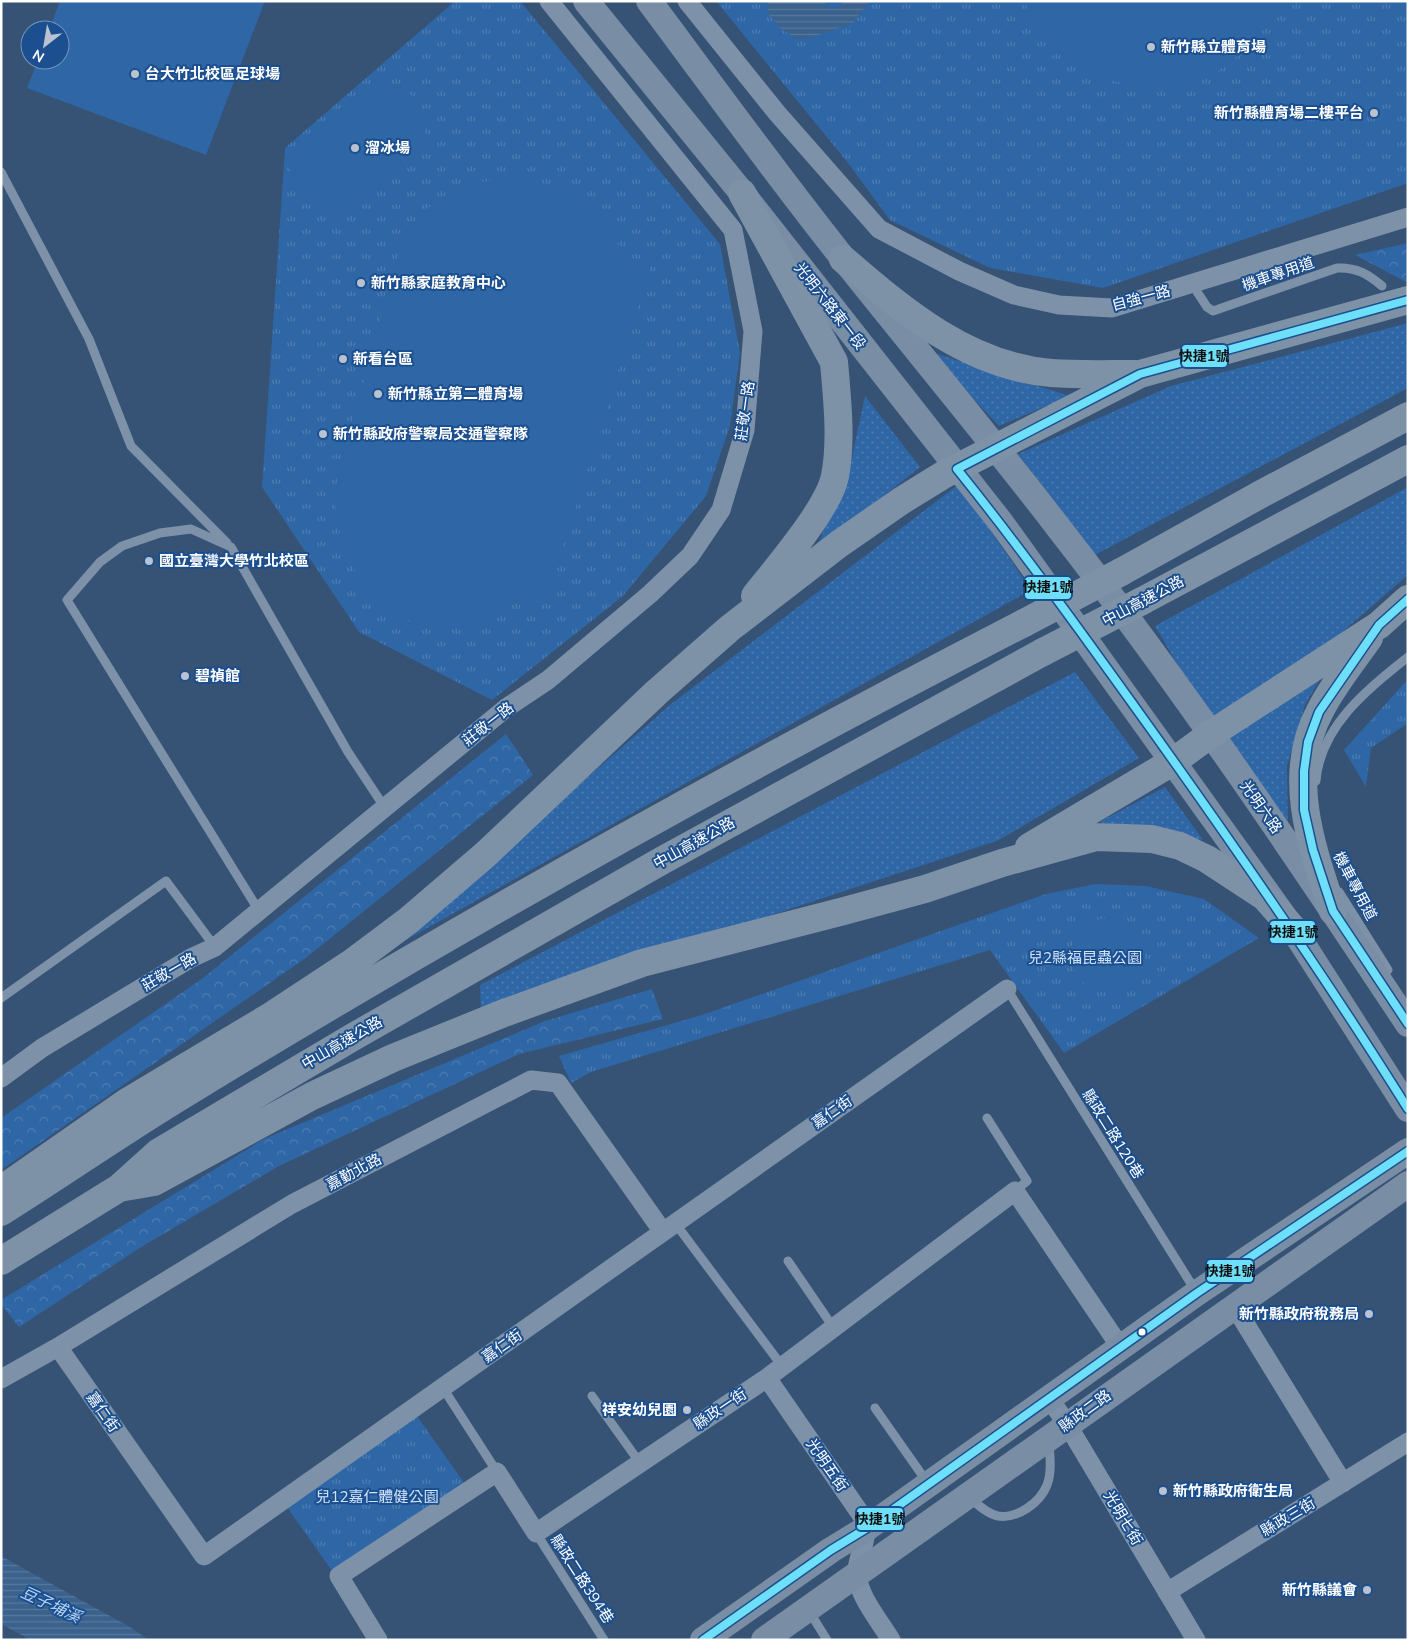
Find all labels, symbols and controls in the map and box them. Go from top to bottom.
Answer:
north arrow [20,20,70,70]
place label: 新竹縣立體育場 [1161,37,1266,56]
marker: 新竹縣立體育場 [1145,41,1157,53]
text: N [29,46,47,67]
place label: 台大竹北校區足球場 [145,64,280,83]
marker: 台大竹北校區足球場 [129,68,141,80]
place label: 新竹縣體育場二樓平台 [1214,103,1364,122]
marker: 新竹縣體育場二樓平台 [1368,107,1380,119]
place label: 溜冰場 [365,138,410,157]
marker: 溜冰場 [349,142,361,154]
street label: 機車專用道 [1239,252,1316,295]
street label: 光明六路東一段 [791,258,870,353]
place label: 新竹縣家庭教育中心 [371,273,506,292]
marker: 新竹縣家庭教育中心 [355,277,367,289]
street label: 自強一路 [1109,281,1172,314]
line badge: 快捷1號 [1181,344,1228,368]
text: 快捷1號 [1179,347,1229,365]
place label: 新看台區 [353,349,413,368]
marker: 新看台區 [337,353,349,365]
street label: 莊敬一路 [731,380,758,442]
place label: 新竹縣立第二體育場 [388,384,523,403]
marker: 新竹縣立第二體育場 [372,388,384,400]
place label: 新竹縣政府警察局交通警察隊 [333,424,528,443]
marker: 新竹縣政府警察局交通警察隊 [317,428,329,440]
place label: 國立臺灣大學竹北校區 [159,551,309,570]
marker: 國立臺灣大學竹北校區 [143,555,155,567]
street label: 中山高速公路 [1099,571,1187,630]
line badge: 快捷1號 [1024,576,1072,600]
text: 快捷1號 [1023,578,1073,596]
place label: 碧禎館 [195,666,240,685]
marker: 碧禎館 [179,670,191,682]
street label: 莊敬一路 [458,698,517,750]
street label: 光明六路 [1236,777,1286,837]
street label: 中山高速公路 [650,812,738,873]
street label: 機車專用道 [1329,848,1381,923]
line badge: 快捷1號 [1269,920,1316,944]
text: 快捷1號 [1268,923,1318,941]
street label: 莊敬一路 [138,948,199,995]
park label: 兒2縣福昆蟲公園 [1028,948,1142,967]
street label: 中山高速公路 [298,1012,385,1073]
street label: 縣政二路120巷 [1078,1085,1149,1182]
street label: 嘉仁街 [808,1091,856,1132]
street label: 嘉勤北路 [323,1149,385,1194]
line badge: 快捷1號 [1206,1259,1254,1283]
text: 快捷1號 [1205,1262,1255,1280]
place label: 新竹縣政府稅務局 [1239,1304,1359,1323]
marker: 新竹縣政府稅務局 [1363,1308,1375,1320]
street label: 嘉仁街 [478,1325,526,1366]
unlabelled marker [1137,1327,1147,1337]
street label: 縣政一街 [690,1384,750,1433]
street label: 縣政二路 [1055,1385,1115,1436]
street label: 嘉仁街 [83,1388,124,1436]
place label: 祥安幼兒園 [602,1400,677,1419]
marker: 祥安幼兒園 [681,1404,693,1416]
street label: 光明五街 [802,1435,852,1495]
place label: 新竹縣政府衛生局 [1173,1481,1293,1500]
marker: 新竹縣政府衛生局 [1157,1485,1169,1497]
park label: 兒12嘉仁體健公園 [315,1487,439,1506]
street label: 光明七街 [1100,1487,1147,1548]
street label: 縣政三街 [1257,1493,1318,1540]
line badge: 快捷1號 [856,1507,904,1531]
text: 快捷1號 [855,1510,905,1528]
street label: 縣政二路394巷 [547,1531,618,1627]
place label: 新竹縣議會 [1282,1580,1357,1599]
water label: 豆子埔溪 [18,1581,86,1627]
marker: 新竹縣議會 [1361,1584,1373,1596]

